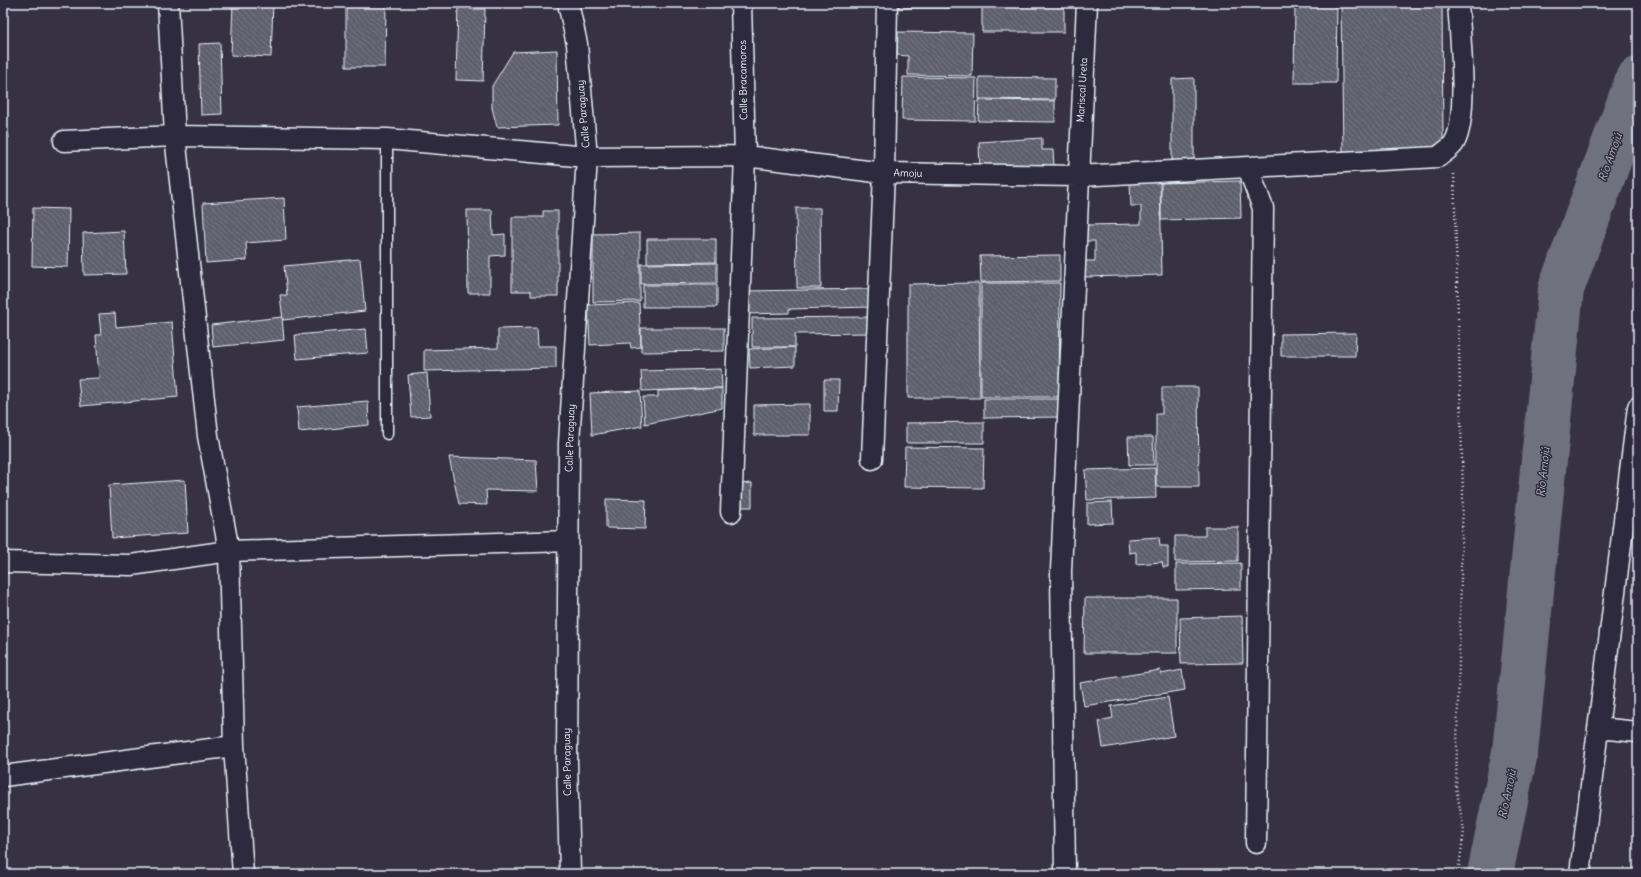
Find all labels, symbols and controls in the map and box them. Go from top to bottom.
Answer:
street label: Calle Bracamoros [736,39,750,120]
street label: Mariscal Ureta [1074,57,1090,123]
street label: Calle Paraguay [574,79,592,149]
water label: Río Amojú [1595,131,1625,183]
street label: Amoju [893,166,923,180]
street label: Calle Paraguay [562,404,578,472]
water label: Río Amojú [1533,446,1553,498]
street label: Calle Paraguay [560,728,574,796]
water label: Río Amojú [1495,768,1519,820]

